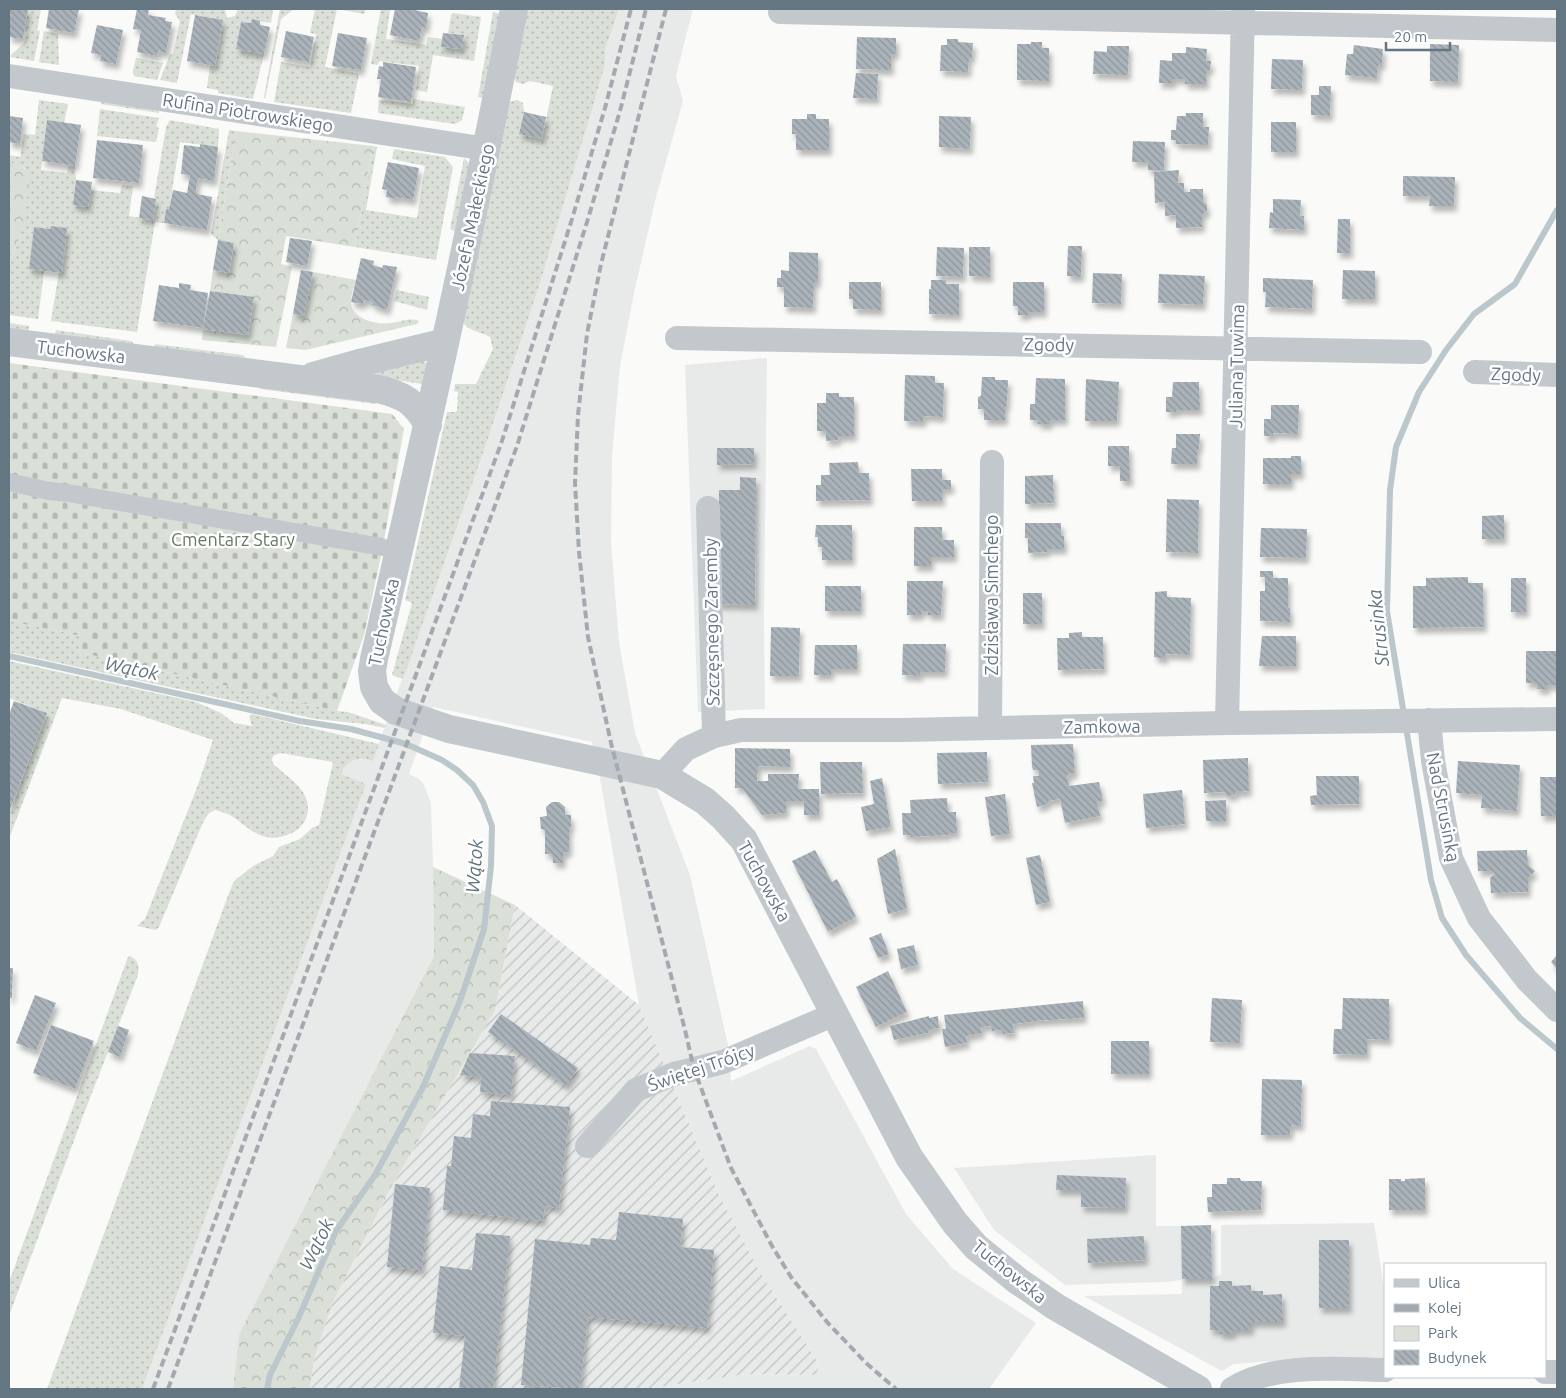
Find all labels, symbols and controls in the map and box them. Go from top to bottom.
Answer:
scale bar [1386,20,1450,52]
text: 20 m [1394,28,1427,45]
street label: Rufina Piotrowskiego [161,89,335,135]
street label: Józefa Małeckiego [447,142,497,292]
street label: Juliana Tuwima [1225,304,1247,428]
street label: Zgody [1024,334,1075,354]
street label: Tuchowska [36,336,126,366]
street label: Zgody [1491,363,1542,385]
street label: Zdzisława Simchego [981,514,1001,676]
park label: Cmentarz Stary [171,529,295,549]
street label: Szczęsnego Zaremby [700,538,722,706]
street label: Tuchowska [364,576,402,668]
water label: Strusinka [1363,588,1393,669]
water label: Wątok [103,652,161,684]
street label: Zamkowa [1063,715,1141,737]
street label: Nad Strusinką [1424,751,1464,863]
street label: Tuchowska [735,837,795,925]
water label: Wątok [461,838,487,894]
street label: Świętej Trójcy [645,1038,757,1095]
water label: Wątok [294,1215,338,1273]
street label: Tuchowska [969,1235,1051,1307]
legend [1384,1263,1546,1378]
text: Ulica [1428,1274,1460,1291]
text: Kolej [1428,1299,1462,1316]
text: Park [1428,1324,1458,1341]
text: Budynek [1428,1349,1487,1366]

